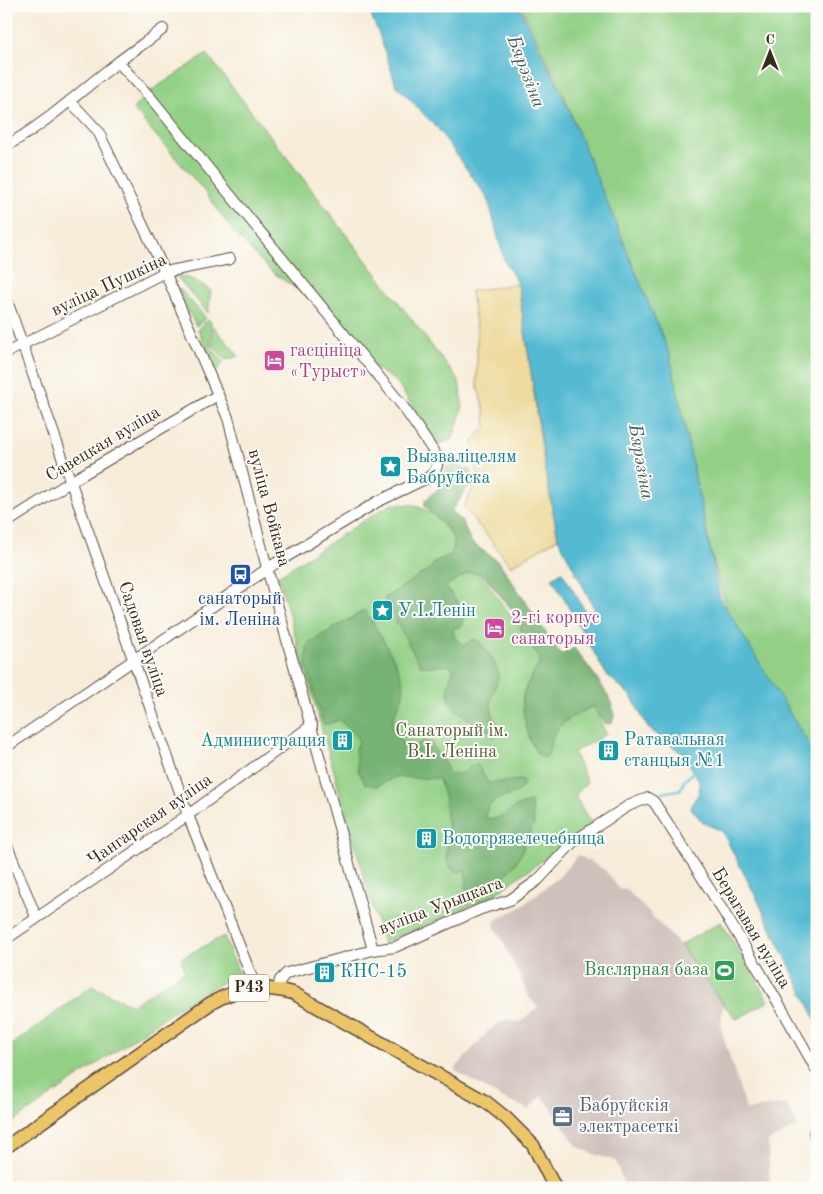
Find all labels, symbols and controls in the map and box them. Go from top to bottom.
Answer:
north arrow [746,28,796,78]
water label: Бярэзіна [502,32,547,111]
text: С [765,33,775,47]
street label: вуліца Пушкіна [49,250,170,320]
place label: гасцініца «Турыст» [290,342,367,381]
hotel icon: гасцініца «Турыст» [262,349,286,373]
street label: Савецкая вуліца [43,403,163,485]
water label: Бярэзіна [624,422,656,501]
street label: вуліца Войкава [245,447,293,569]
place label: Вызваліцелям Бабруйска [406,448,517,487]
place icon: Вызваліцелям Бабруйска [378,455,402,479]
bus stop icon: санаторый ім. Леніна [228,562,252,586]
street label: Садовая вуліца [115,579,171,699]
place label: санаторый ім. Леніна [198,590,282,629]
place icon: У.І.Ленін [370,599,394,623]
place label: У.І.Ленін [398,602,476,620]
place label: 2-гі корпус санаторыя [511,609,600,648]
hotel icon: 2-гі корпус санаторыя [483,616,507,640]
park label: Санаторый ім. В.І. Леніна [395,722,509,761]
building icon: Администрация [330,729,354,753]
place label: Ратавальная станцыя №1 [624,731,725,770]
place label: Администрация [200,732,326,750]
building icon: Ратавальная станцыя №1 [596,738,620,762]
street label: Чангарская вуліца [84,770,216,870]
building icon: Водогрязелечебница [414,827,438,851]
place label: Водогрязелечебница [442,830,605,848]
street label: Берагавая вуліца [708,865,794,992]
street label: вуліца Урыцкага [376,874,506,938]
sports icon: Вяслярная база [713,958,737,982]
building icon: КНС-15 [312,960,336,984]
place label: Вяслярная база [584,961,709,979]
place label: КНС-15 [340,963,407,981]
road number: Р43 [229,974,269,1001]
place label: Бабруйскія электрасеткі [579,1097,679,1136]
office icon: Бабруйскія электрасеткі [551,1104,575,1128]

